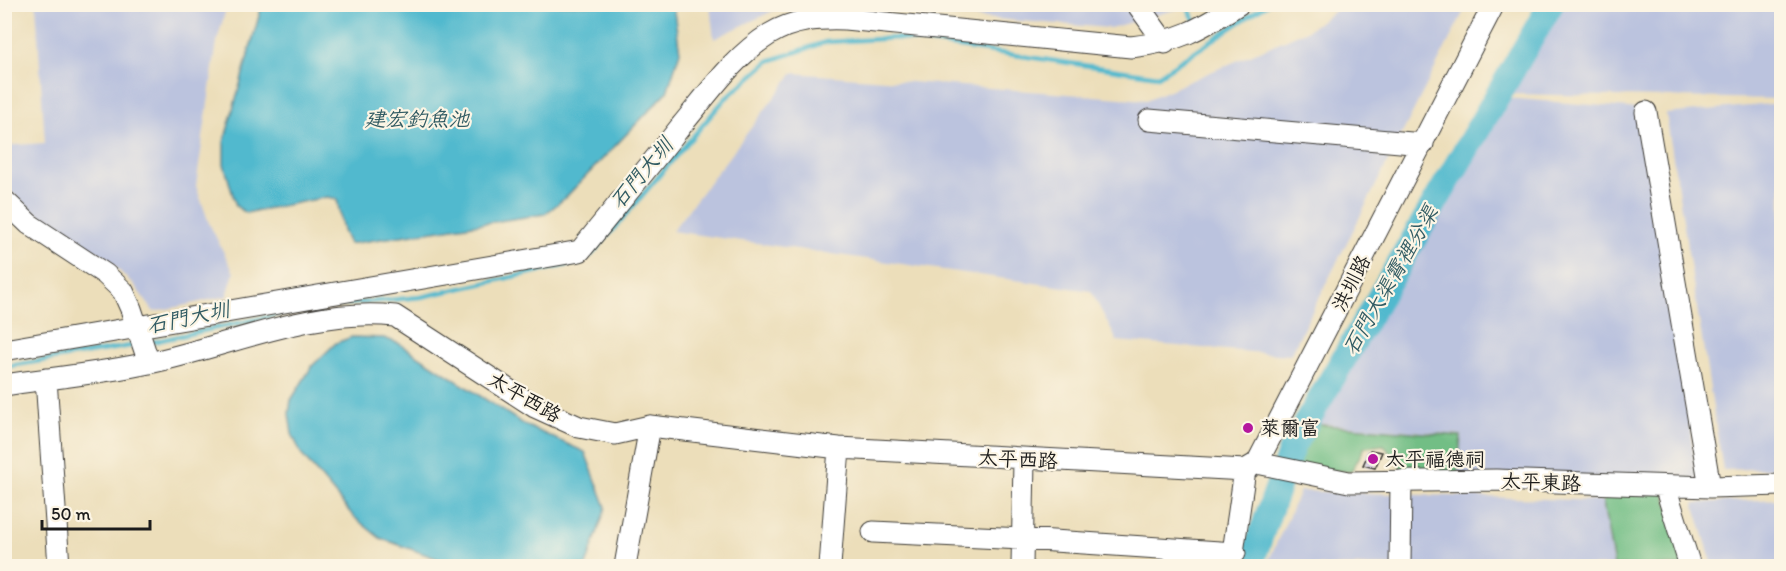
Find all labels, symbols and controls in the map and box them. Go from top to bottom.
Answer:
water label: 建宏釣魚池 [365,106,470,131]
water label: 石門大圳 [604,131,679,213]
water label: 石門大渠霄裡分渠 [1337,199,1444,359]
street label: 洪圳路 [1327,250,1376,315]
water label: 石門大圳 [144,296,234,338]
street label: 太平西路 [484,367,567,428]
place label: 萊爾富 [1260,416,1320,440]
marker: 萊爾富 [1241,421,1255,435]
street label: 太平西路 [977,445,1060,473]
place label: 太平福德祠 [1385,447,1485,471]
marker: 太平福德祠 [1366,452,1380,466]
street label: 太平東路 [1501,469,1582,495]
scale bar [42,493,150,531]
text: 50 m [51,503,91,525]

